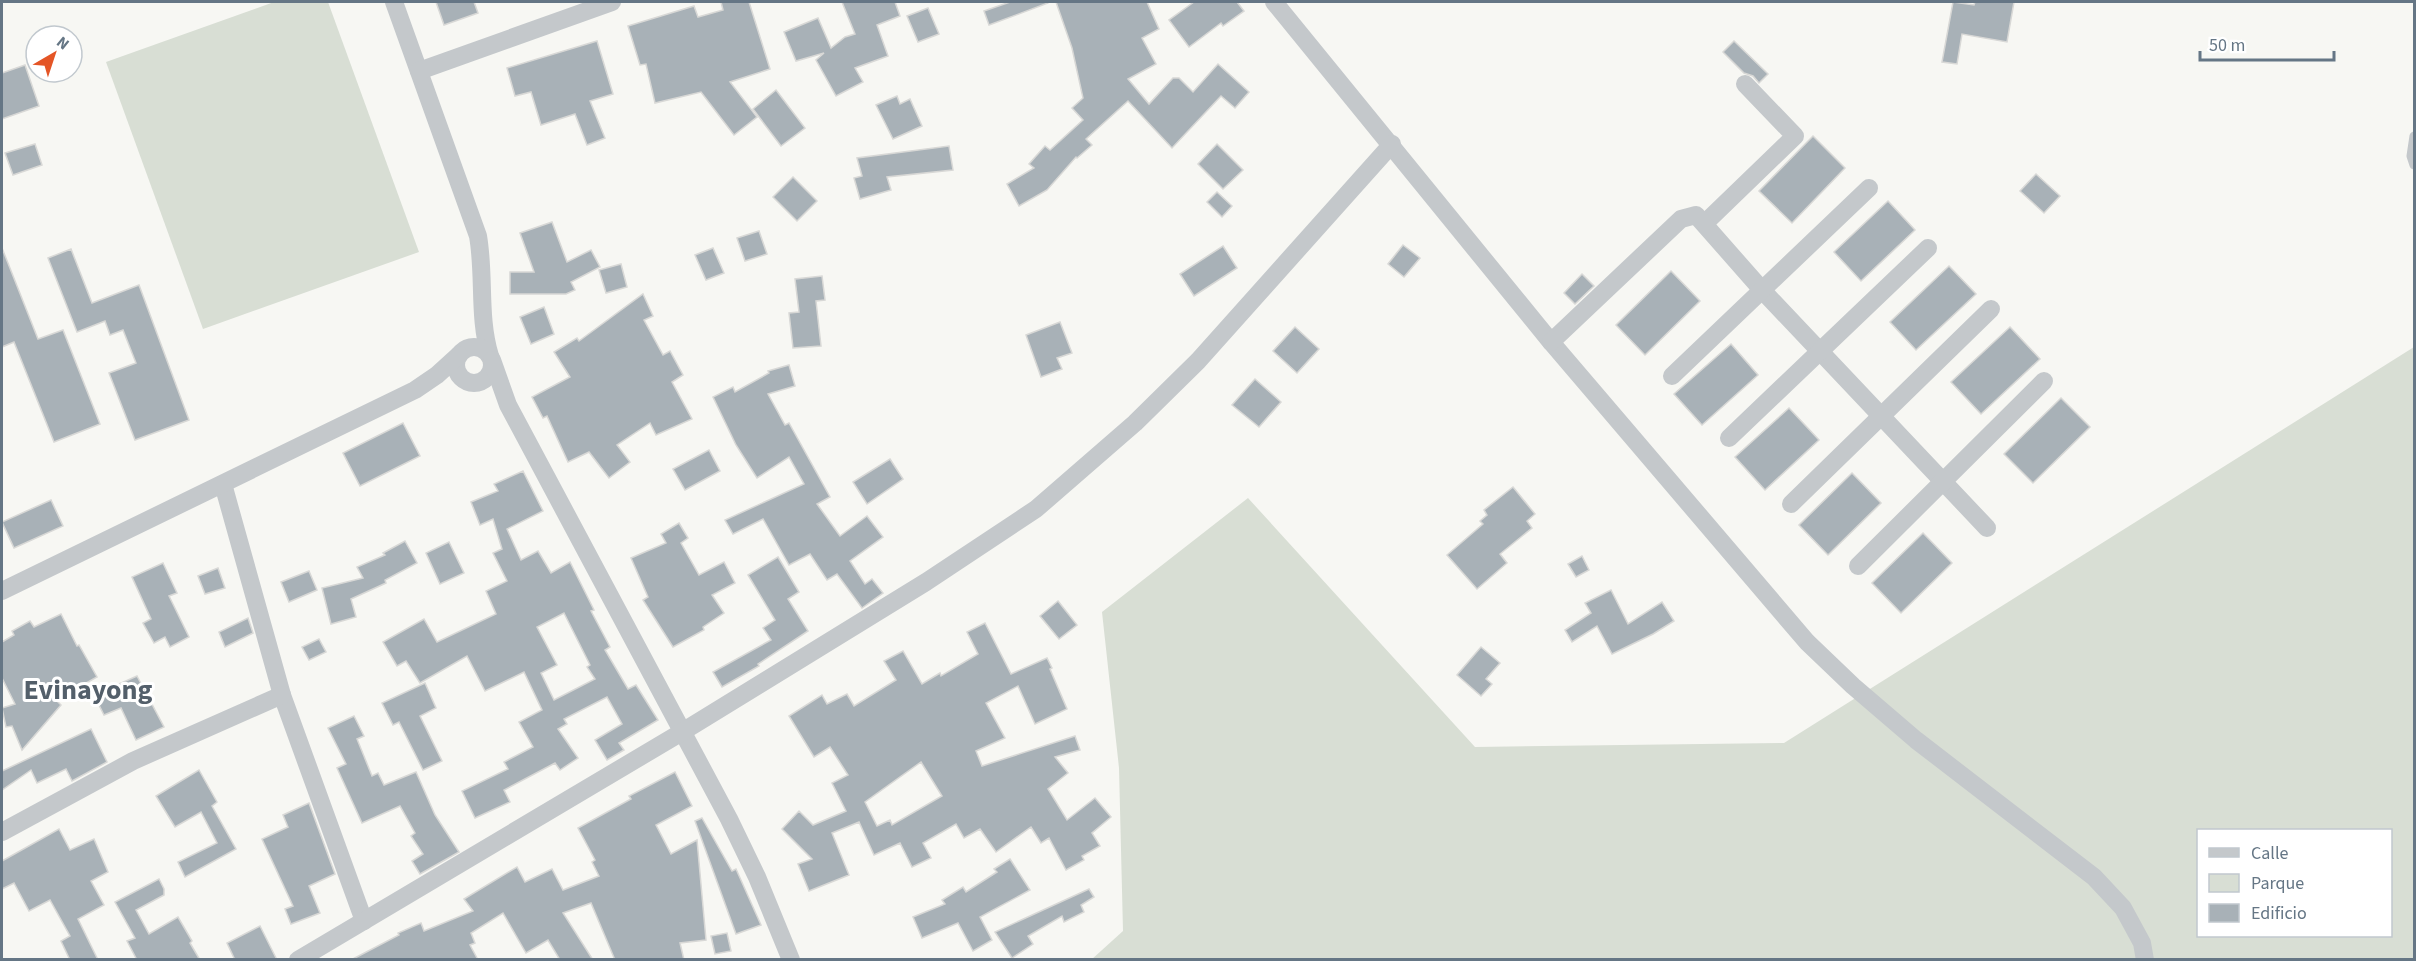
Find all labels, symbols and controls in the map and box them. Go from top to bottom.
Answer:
north arrow [24,24,84,84]
scale bar [2200,24,2334,62]
text: N [52,31,74,55]
text: 50 m [2209,33,2245,58]
district label: Evinayong [23,670,153,710]
legend [2197,829,2392,937]
text: Calle [2251,841,2289,866]
text: Parque [2251,871,2304,896]
text: Edificio [2251,901,2307,926]

